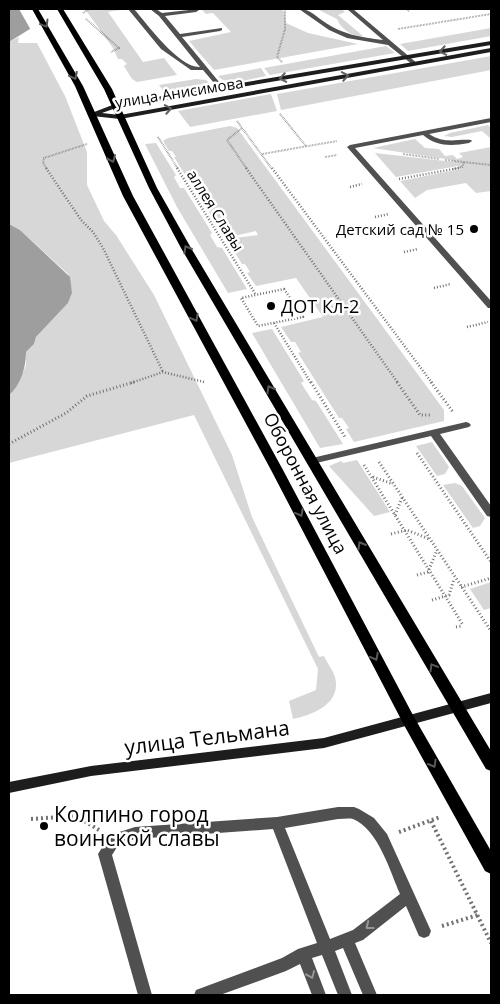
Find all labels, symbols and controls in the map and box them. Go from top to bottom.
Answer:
one-way arrow [38,19,48,28]
one-way arrow [439,45,448,55]
one-way arrow [68,71,78,80]
street label: улица Анисимова [113,72,245,112]
one-way arrow [341,72,350,82]
one-way arrow [279,73,287,83]
one-way arrow [164,104,173,114]
one-way arrow [105,154,116,163]
street label: аллея Славы [183,165,249,255]
place label: Детский сад № 15 [336,219,464,239]
marker: Детский сад № 15 [468,223,480,235]
one-way arrow [184,246,194,255]
place label: ДОТ Кл-2 [281,294,359,318]
marker: ДОТ Кл-2 [265,300,277,312]
one-way arrow [188,313,198,322]
one-way arrow [266,386,276,395]
street label: Оборонная улица [259,408,353,558]
one-way arrow [294,508,304,517]
one-way arrow [357,541,367,550]
one-way arrow [369,652,379,661]
one-way arrow [430,663,440,672]
street label: улица Тельмана [123,713,291,761]
one-way arrow [427,759,437,768]
place label: Колпино город воинской славы [54,800,220,852]
marker: Колпино город воинской славы [38,820,50,832]
one-way arrow [365,920,375,929]
one-way arrow [305,970,316,979]

